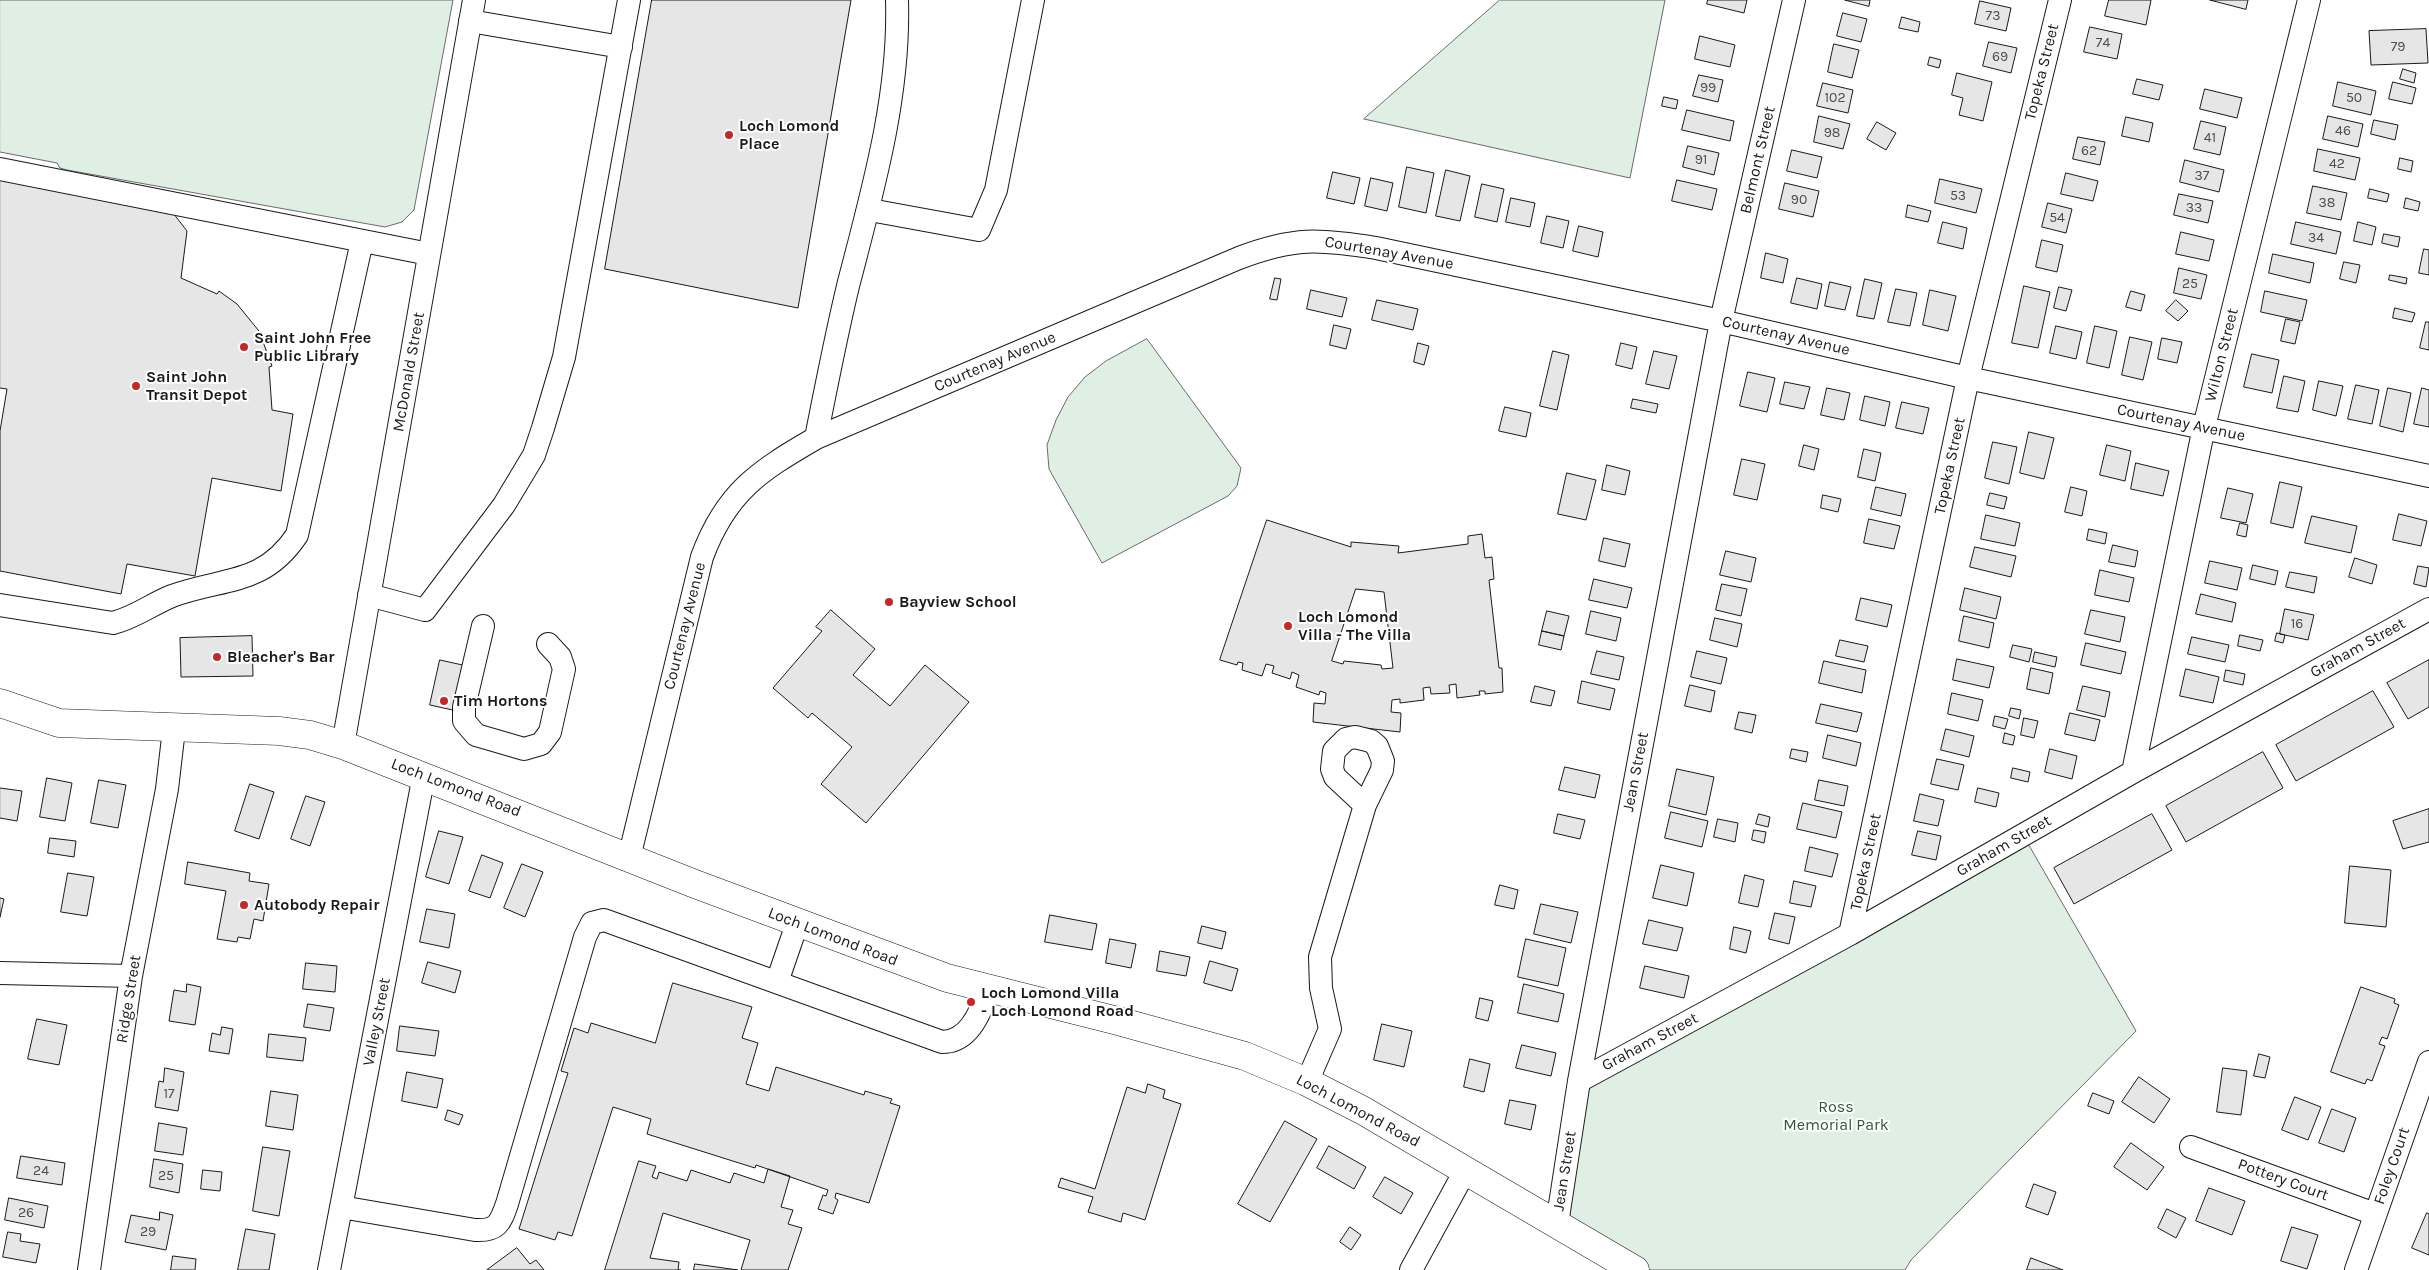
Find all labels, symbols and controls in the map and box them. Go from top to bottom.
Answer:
house number: 73 [1986,8,2000,24]
street label: Topeka Street [2021,22,2063,122]
house number: 74 [2096,35,2110,51]
house number: 79 [2391,39,2405,55]
house number: 69 [1992,49,2008,65]
house number: 99 [1700,80,1716,96]
house number: 102 [1824,90,1846,106]
house number: 50 [2346,90,2362,106]
street label: Belmont Street [1736,104,1780,216]
place label: Loch Lomond Place [739,116,839,154]
house number: 46 [2335,123,2351,139]
house number: 98 [1824,125,1840,141]
marker: Loch Lomond Place [723,129,735,141]
house number: 41 [2204,130,2216,146]
house number: 62 [2081,143,2097,159]
house number: 91 [1695,152,1707,168]
house number: 42 [2329,156,2345,172]
house number: 37 [2195,168,2209,184]
house number: 53 [1950,188,1966,204]
house number: 90 [1791,192,1807,208]
house number: 38 [2319,195,2335,211]
house number: 33 [2186,200,2202,216]
house number: 54 [2049,210,2065,226]
house number: 34 [2308,230,2324,246]
street label: Courtenay Avenue [1323,232,1455,274]
house number: 25 [2182,276,2198,292]
street label: Wilton Street [2201,306,2243,404]
street label: McDonald Street [389,311,429,433]
street label: Courtenay Avenue [1720,312,1852,360]
place label: Saint John Free Public Library [254,328,371,366]
street label: Courtenay Avenue [931,328,1059,396]
marker: Saint John Free Public Library [238,341,250,353]
place label: Saint John Transit Depot [146,367,247,405]
marker: Saint John Transit Depot [130,380,142,392]
street label: Courtenay Avenue [2115,400,2247,446]
street label: Topeka Street [1930,416,1970,516]
street label: Courtenay Avenue [660,560,710,692]
place label: Bayview School [899,592,1017,612]
marker: Bayview School [883,596,895,608]
place label: Loch Lomond Villa - The Villa [1298,607,1411,645]
street label: Graham Street [2307,614,2409,682]
house number: 16 [2291,616,2303,632]
marker: Loch Lomond Villa - The Villa [1282,620,1294,632]
place label: Bleacher's Bar [227,647,335,667]
marker: Bleacher's Bar [211,651,223,663]
place label: Tim Hortons [454,691,547,711]
marker: Tim Hortons [438,695,450,707]
street label: Jean Street [1619,730,1653,814]
street label: Loch Lomond Road [388,754,524,822]
street label: Graham Street [1953,811,2055,881]
street label: Topeka Street [1846,812,1886,912]
place label: Autobody Repair [254,895,380,915]
marker: Autobody Repair [238,899,250,911]
street label: Loch Lomond Road [765,903,901,971]
street label: Ridge Street [113,954,145,1044]
street label: Valley Street [359,976,395,1068]
place label: Loch Lomond Villa - Loch Lomond Road [981,983,1134,1021]
marker: Loch Lomond Villa - Loch Lomond Road [965,996,977,1008]
street label: Graham Street [1599,1009,1701,1075]
street label: Loch Lomond Road [1293,1070,1423,1152]
house number: 17 [163,1086,175,1102]
park label: Ross Memorial Park [1783,1097,1889,1135]
street label: Foley Court [2370,1125,2414,1207]
street label: Jean Street [1549,1130,1581,1212]
street label: Pottery Court [2235,1155,2331,1205]
house number: 24 [33,1163,49,1179]
house number: 25 [158,1168,174,1184]
house number: 26 [18,1205,34,1221]
house number: 29 [140,1224,156,1240]

